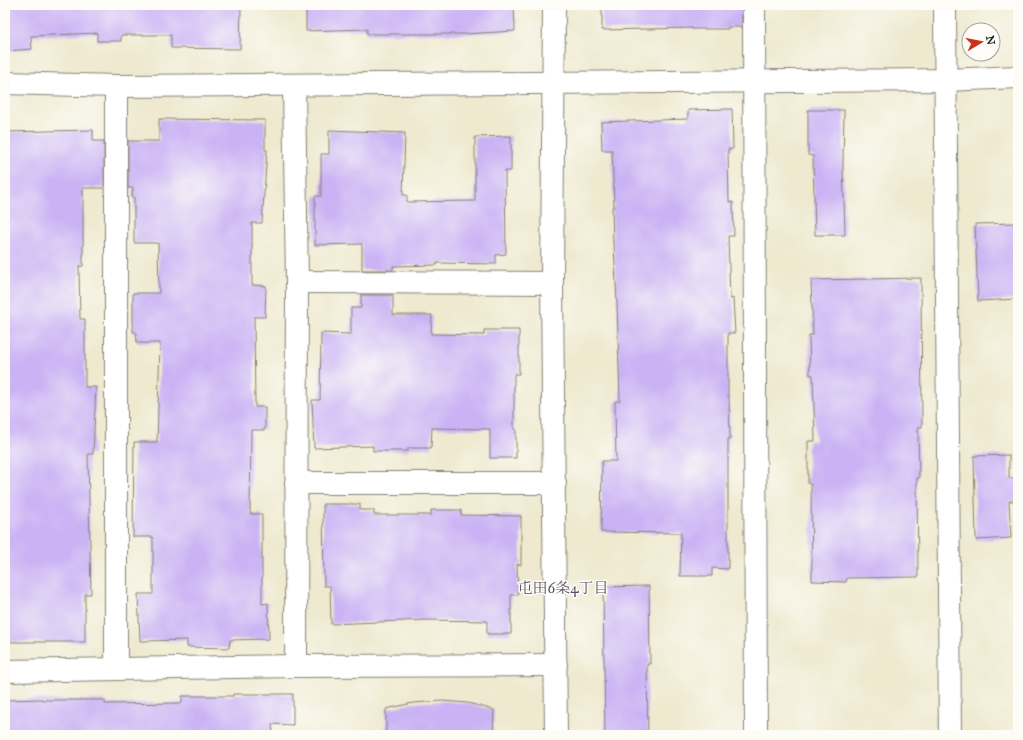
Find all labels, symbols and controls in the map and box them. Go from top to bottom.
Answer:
north arrow [961,22,1001,62]
text: N [983,35,998,47]
district label: 屯田6条4丁目 [517,579,609,597]

